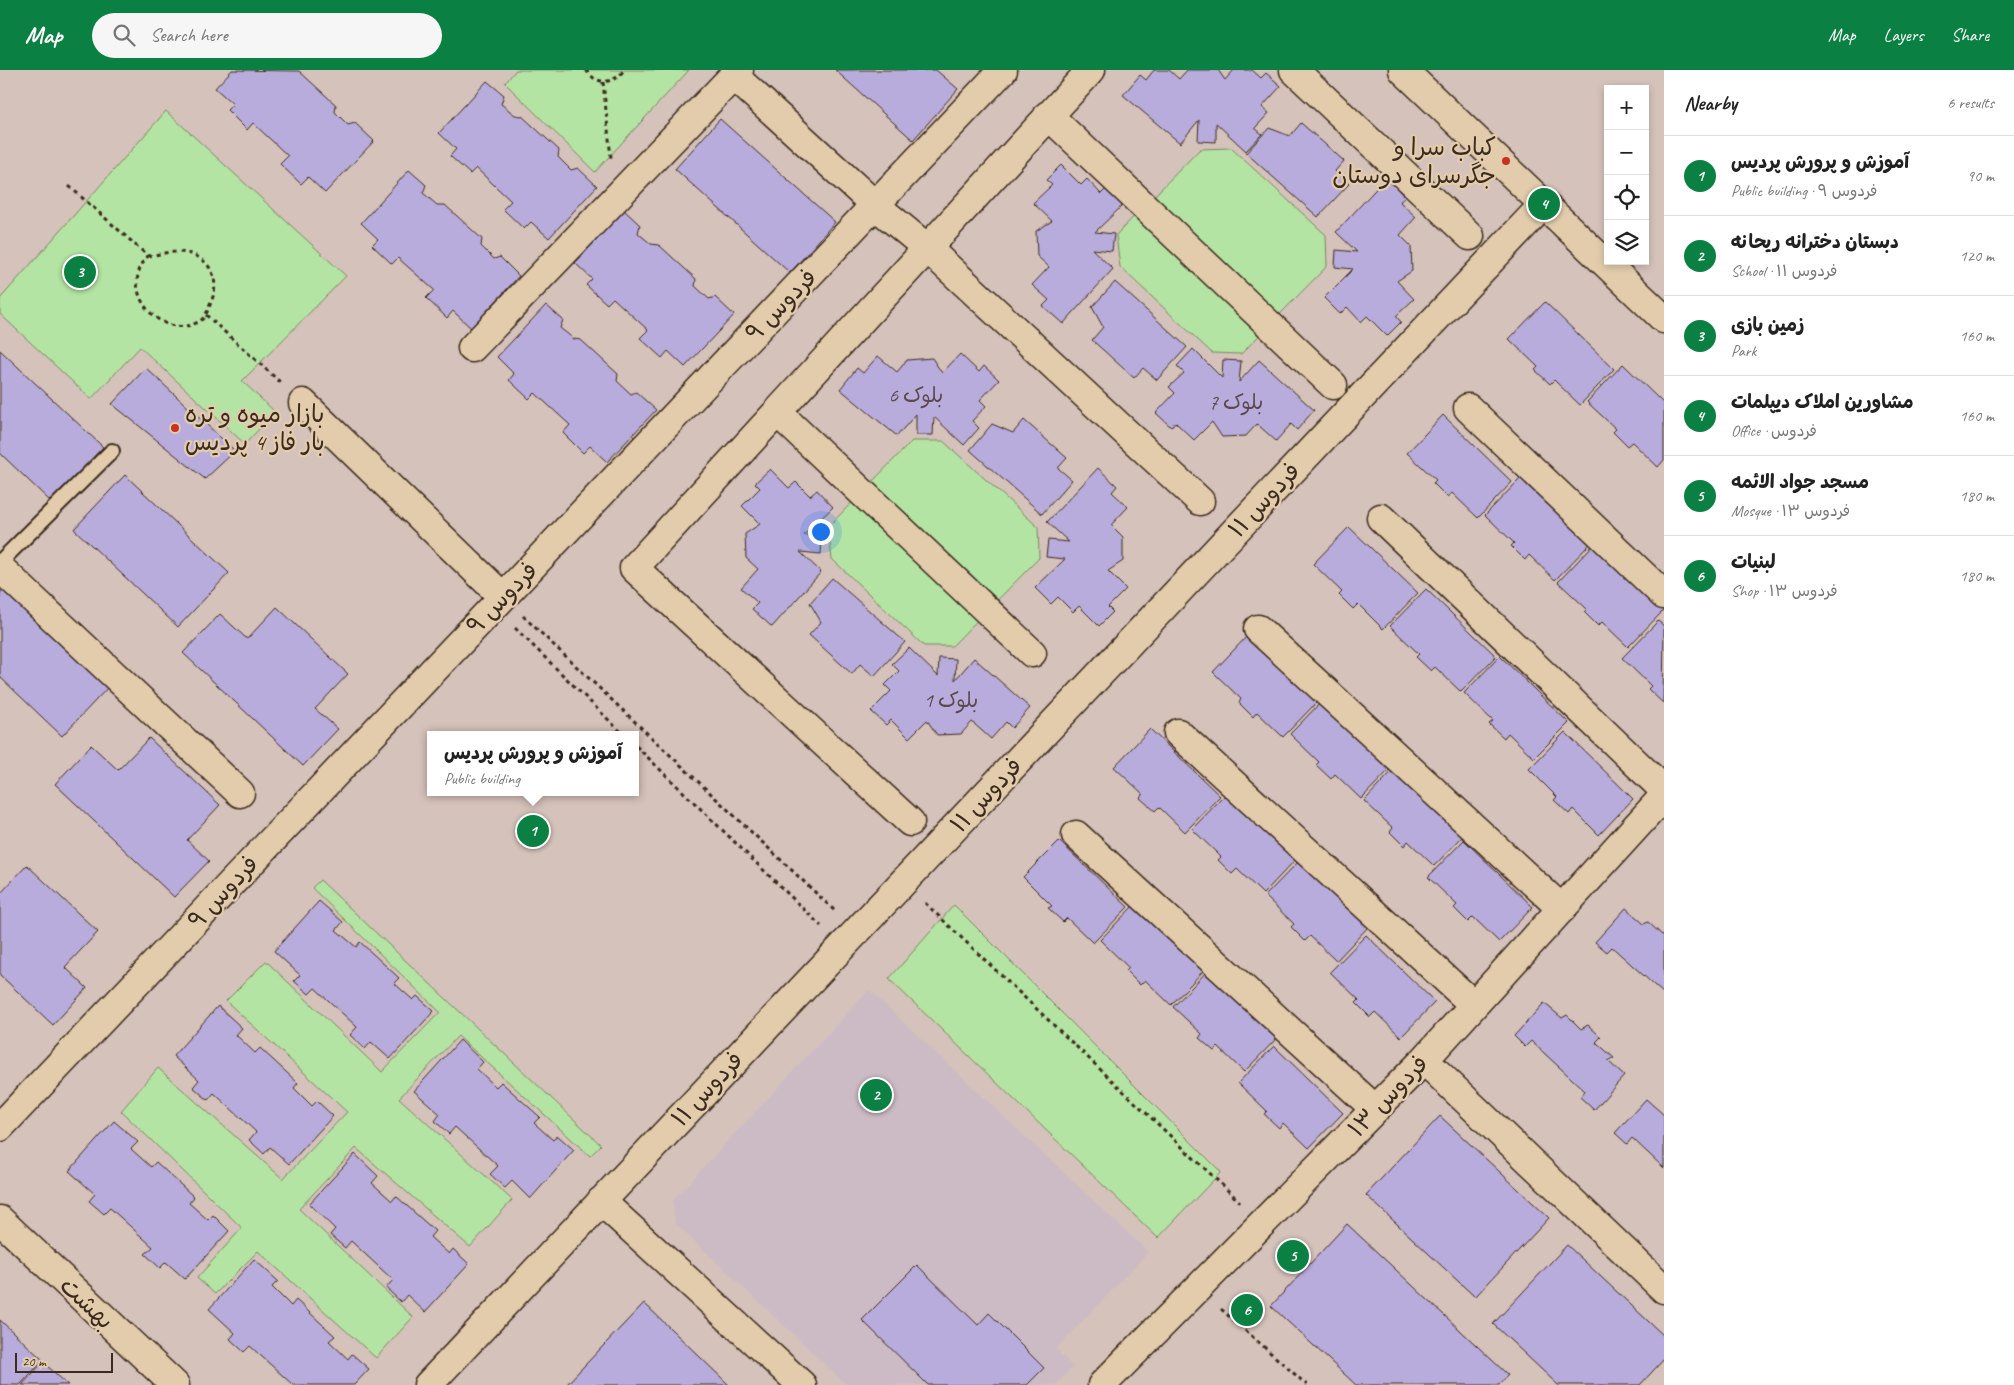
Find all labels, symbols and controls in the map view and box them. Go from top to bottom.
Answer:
search box [92,13,442,58]
text: Map [25,20,62,50]
icon: search [110,21,138,49]
text: Search here [150,23,228,47]
text: Map [1828,24,1856,46]
text: Layers [1884,24,1923,46]
text: Share [1951,24,1989,46]
map controls [1604,85,1649,265]
button: + [1604,85,1649,130]
text: Nearby [1684,90,1737,116]
text: 6 results [1947,93,1994,113]
button: − [1604,130,1649,175]
place label: کباب سرا و جگرسرای دوستان [1332,132,1496,190]
text: آموزش و پرورش پردیس [1731,150,1909,174]
marker: کباب سرا و جگرسرای دوستان [1500,155,1512,167]
text: 1 [1696,166,1704,186]
text: 90 m [1967,166,1994,186]
button: locate [1604,175,1649,220]
text: Public building · فردوس ۹ [1731,181,1878,201]
pin: 4 [1528,185,1560,223]
button: layers [1604,220,1649,265]
text: دبستان دخترانه ریحانه [1731,230,1899,254]
text: 2 [1696,246,1704,266]
text: 120 m [1960,246,1994,266]
pin: 3 [64,253,96,291]
text: School · فردوس ۱۱ [1731,261,1838,281]
street label: فردوس ۹ [739,262,823,348]
text: زمین بازی [1731,313,1804,337]
text: 3 [1696,326,1704,346]
text: 160 m [1960,326,1994,346]
text: Park [1731,341,1756,361]
house number: بلوک 6 [889,382,943,409]
house number: بلوک 7 [1209,389,1263,416]
text: مشاورین املاک دیپلمات [1731,390,1913,414]
place label: بازار میوه و تره بار فاز 4 پردیس [185,399,325,457]
text: 4 [1696,406,1704,426]
text: 160 m [1960,406,1994,426]
text: Office · فردوس [1731,421,1817,441]
marker: بازار میوه و تره بار فاز 4 پردیس [169,422,181,434]
street label: فردوس ۱۱ [1222,456,1306,544]
text: مسجد جواد الائمه [1731,470,1869,494]
text: 5 [1697,486,1703,506]
text: 180 m [1960,486,1994,506]
text: Mosque · فردوس ۱۳ [1731,501,1850,521]
your location [808,519,834,545]
text: لبنیات [1731,550,1776,574]
street label: فردوس ۹ [460,555,544,641]
text: 6 [1696,566,1704,586]
text: 180 m [1960,566,1994,586]
text: Shop · فردوس ۱۳ [1731,581,1838,601]
house number: بلوک 1 [924,687,978,714]
popup [427,731,639,796]
text: آموزش و پرورش پردیس [444,741,622,765]
street label: فردوس ۱۱ [944,751,1028,839]
text: Public building [444,769,520,789]
pin: 1 [517,812,549,850]
street label: فردوس ۹ [181,849,265,935]
street label: فردوس ۱۱ [665,1045,749,1133]
street label: فردوس ۱۳ [1341,1049,1435,1143]
pin: 2 [860,1076,892,1114]
pin: 5 [1277,1237,1309,1275]
street label: بهشت [54,1270,120,1336]
pin: 6 [1231,1291,1263,1329]
scale bar [15,1350,112,1373]
text: 20 m [22,1353,46,1370]

